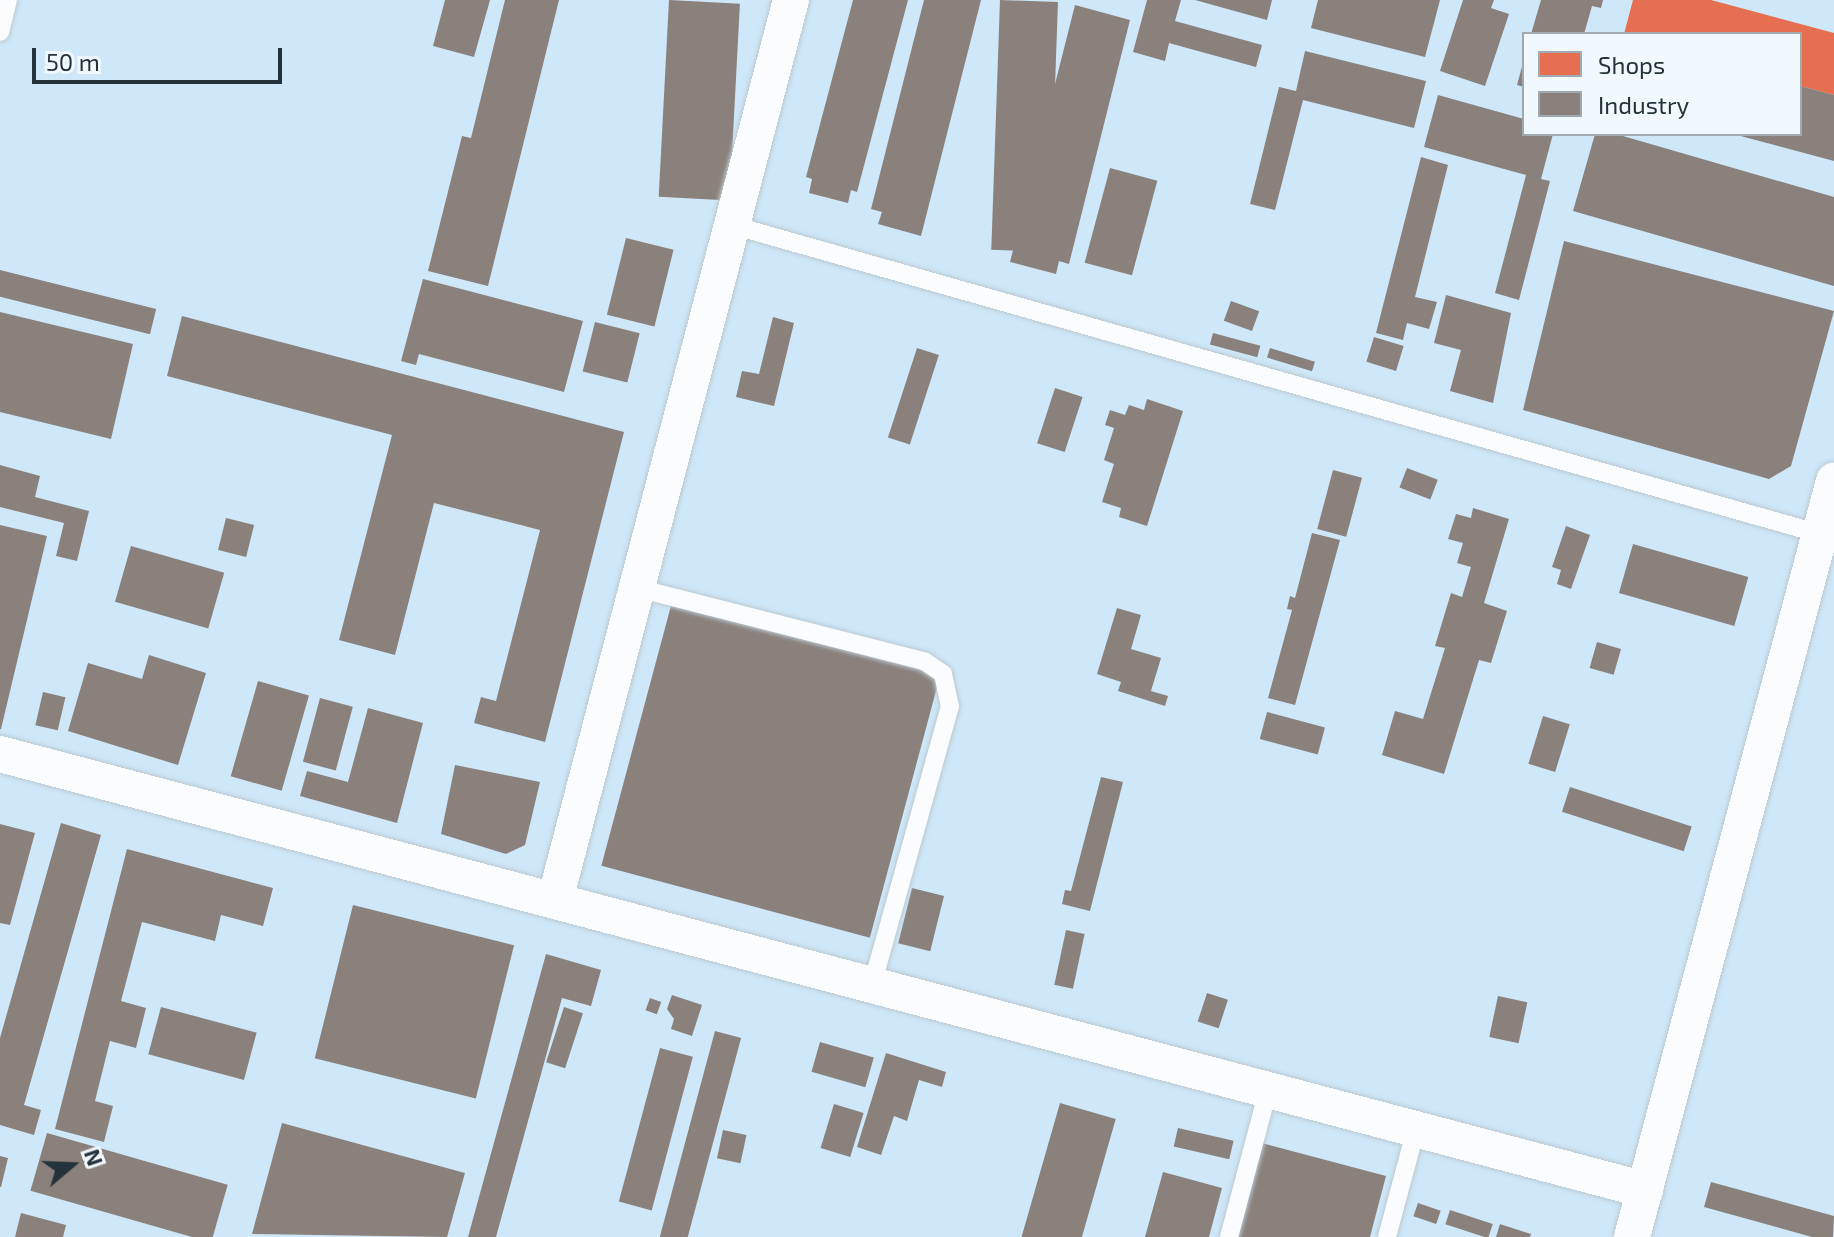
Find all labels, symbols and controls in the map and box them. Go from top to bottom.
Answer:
scale bar [36,32,286,82]
legend [1522,32,1802,136]
text: 50 m [46,47,100,76]
text: Shops [1598,50,1665,79]
text: Industry [1598,90,1689,119]
north arrow [32,1125,112,1205]
text: N [80,1145,110,1169]

